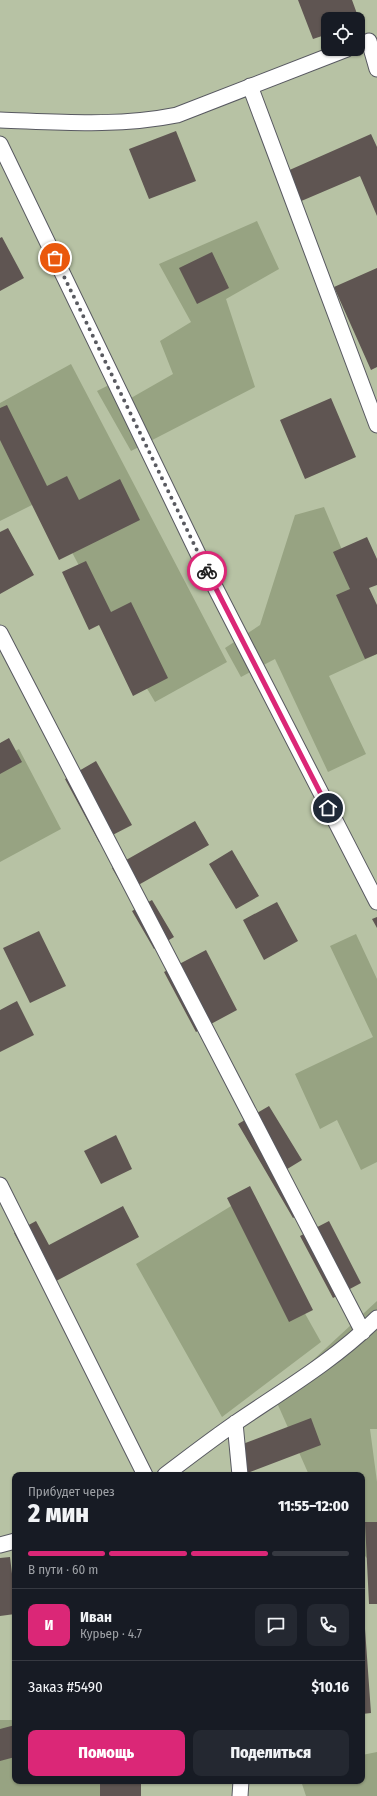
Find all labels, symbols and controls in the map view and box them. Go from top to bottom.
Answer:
map controls [321,12,365,56]
button: locate [321,12,365,56]
pin [38,241,72,275]
icon: bag [44,247,66,269]
courier [187,551,227,591]
icon: bike [196,560,218,582]
pin [311,791,345,825]
icon: home [317,797,339,819]
text: Прибудет через [28,1484,115,1499]
text: 11:55–12:00 [278,1497,349,1515]
text: 2 мин [28,1498,89,1529]
text: В пути · 60 m [28,1562,98,1577]
button: chat [255,1604,297,1646]
button: phone [307,1604,349,1646]
text: Иван [80,1608,112,1626]
text: И [45,1616,54,1634]
text: Курьер · 4.7 [80,1626,142,1641]
text: Заказ #5490 [28,1678,103,1696]
text: $10.16 [311,1678,349,1696]
button: Помощь [28,1730,185,1776]
button: Поделиться [193,1730,349,1776]

